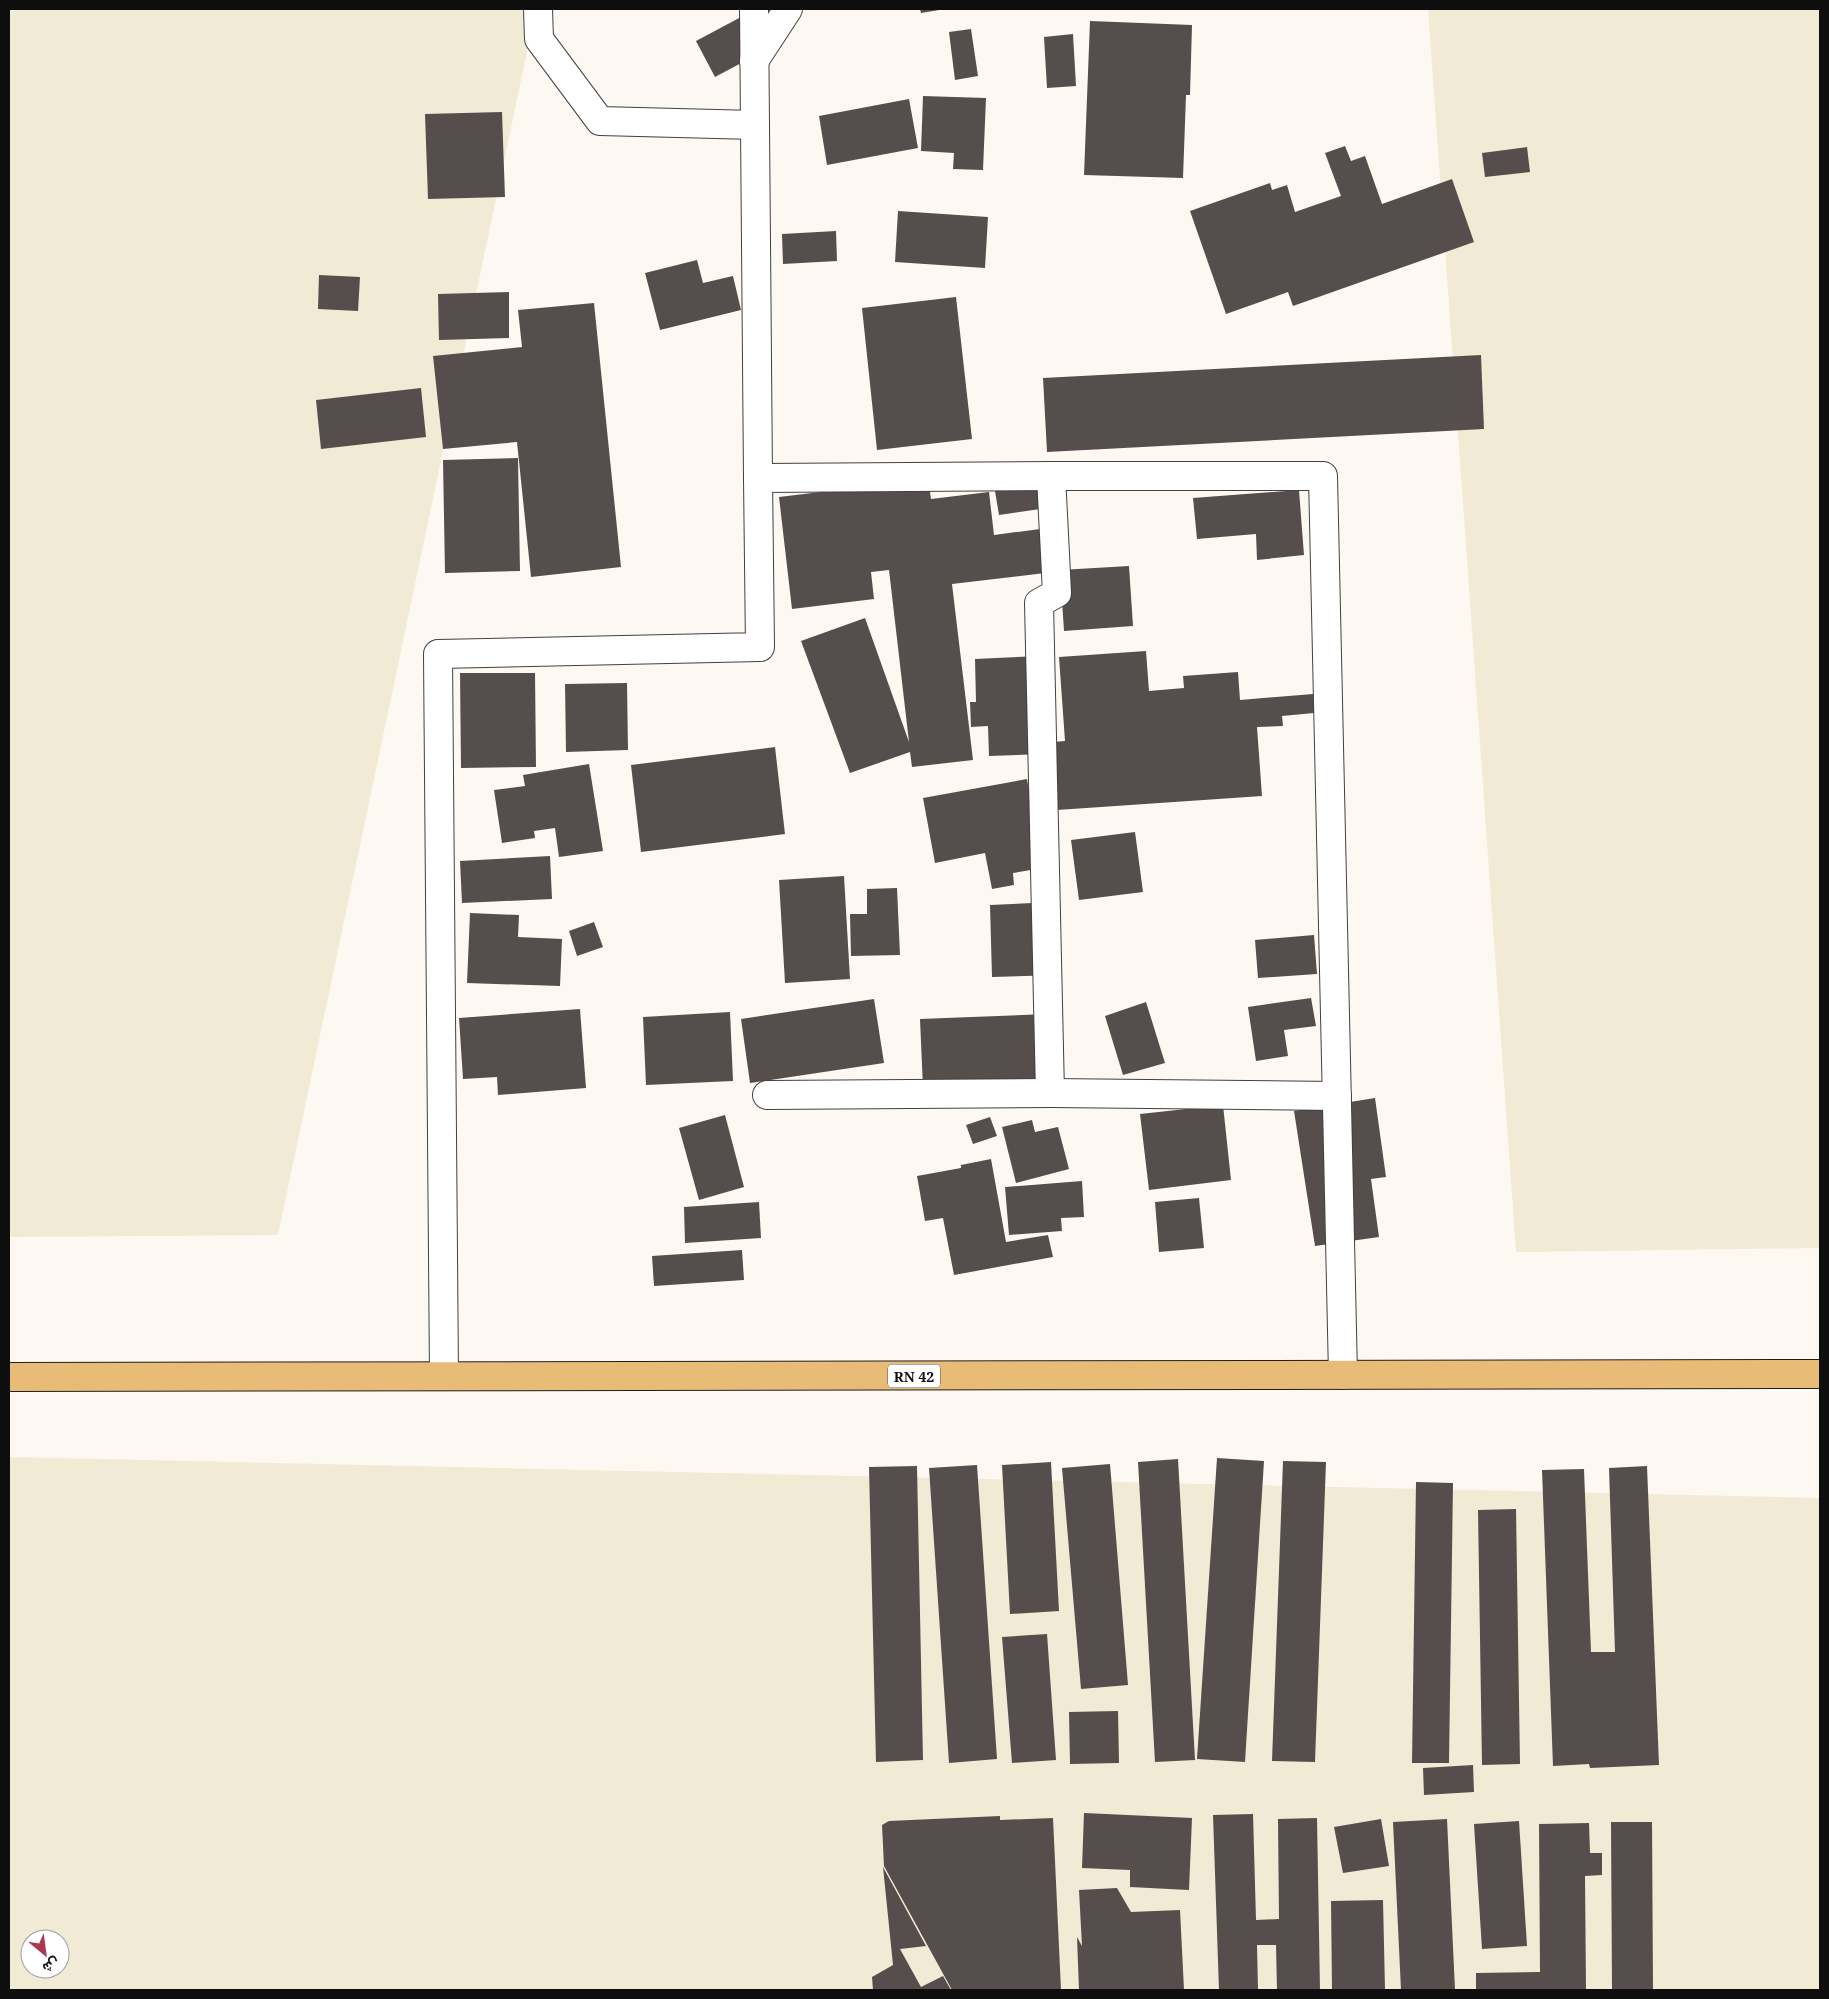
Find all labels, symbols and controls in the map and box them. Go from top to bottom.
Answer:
road number: RN 42 [888,1364,940,1388]
north arrow [20,1929,70,1979]
text: ش [39,1953,64,1978]

